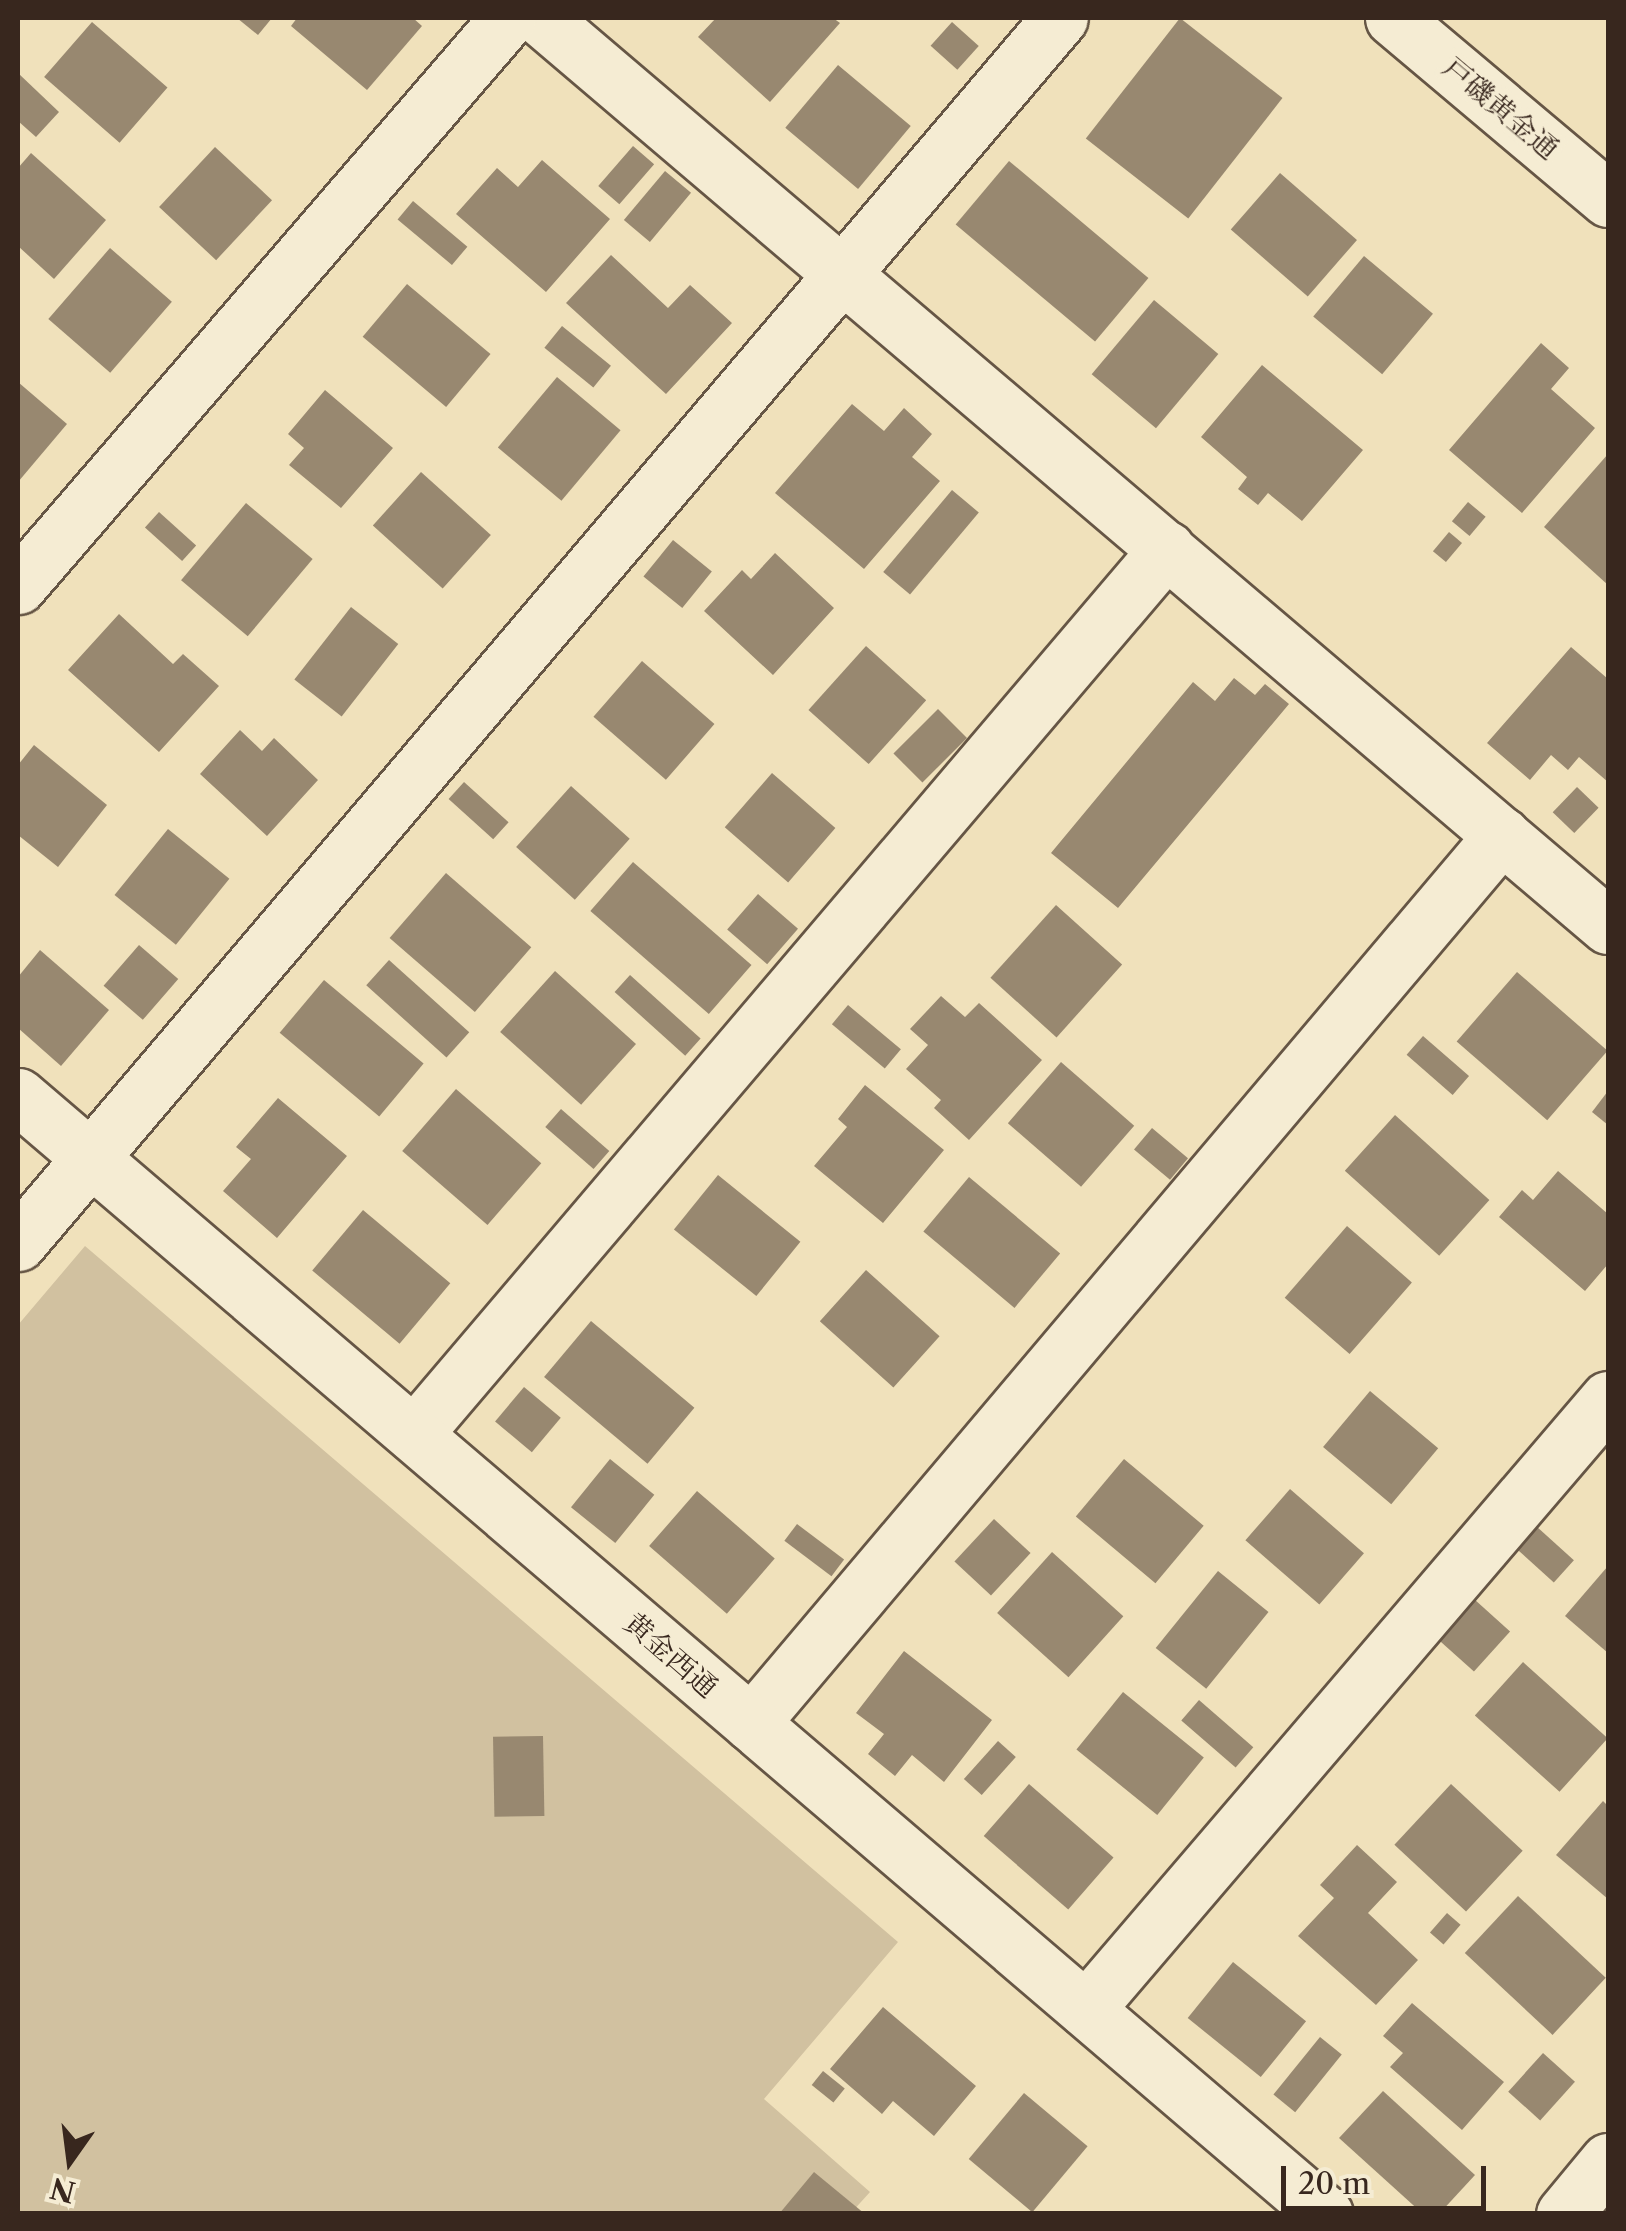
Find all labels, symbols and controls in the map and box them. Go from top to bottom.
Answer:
street label: 戸磯黄金通 [1437,50,1565,166]
street label: 黄金西通 [618,1606,724,1704]
north arrow [20,2111,120,2211]
scale bar [1286,2146,1491,2208]
text: 20 m [1298,2165,1370,2202]
text: N [47,2171,79,2210]

